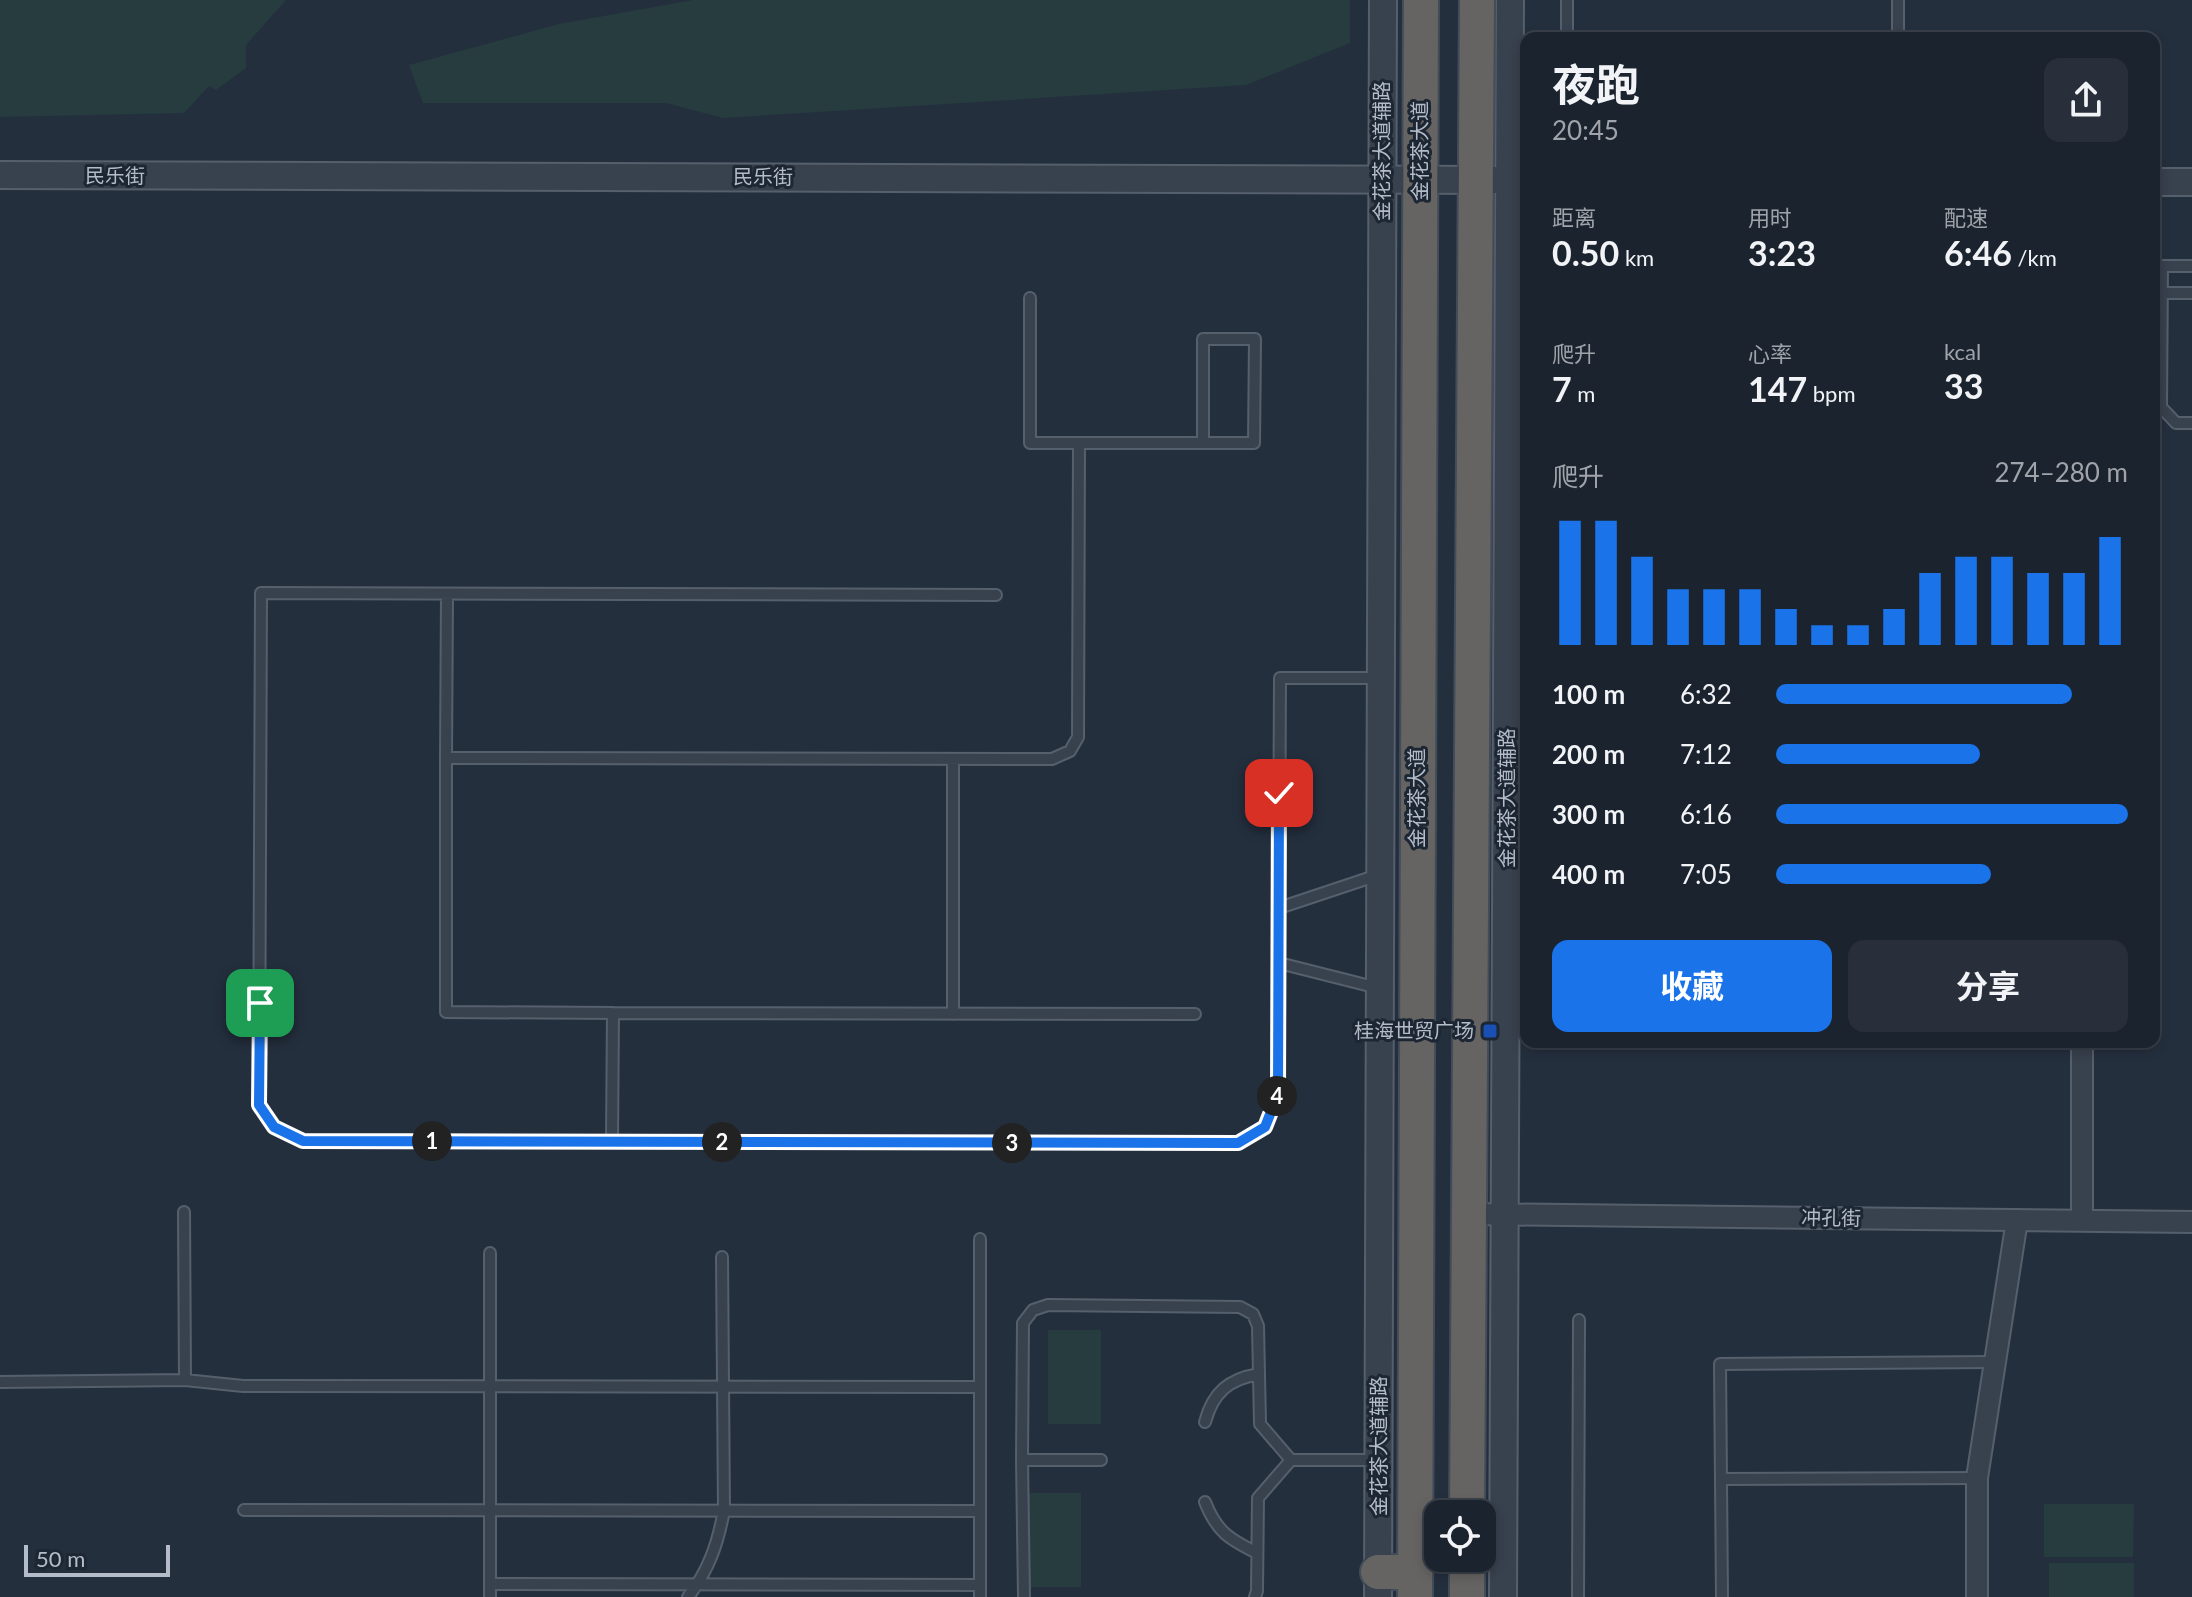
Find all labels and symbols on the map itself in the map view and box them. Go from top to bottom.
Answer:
street label: 金花茶大道辅路 [1369,81,1393,221]
street label: 金花茶大道 [1407,101,1431,201]
street label: 民乐街 [85,163,145,187]
street label: 民乐街 [733,164,793,188]
street label: 金花茶大道辅路 [1494,728,1518,868]
street label: 金花茶大道 [1404,748,1428,848]
pin [1245,759,1313,827]
pin [226,969,294,1037]
place label: 桂海世贸广场 [1354,1018,1474,1042]
marker: 桂海世贸广场 [1481,1022,1499,1040]
pin: 4 [1257,1076,1297,1116]
pin: 1 [412,1121,452,1161]
pin: 2 [702,1122,742,1162]
pin: 3 [992,1123,1032,1163]
street label: 冲孔街 [1801,1204,1861,1230]
street label: 金花茶大道辅路 [1366,1376,1390,1516]
scale bar [24,1541,170,1577]

